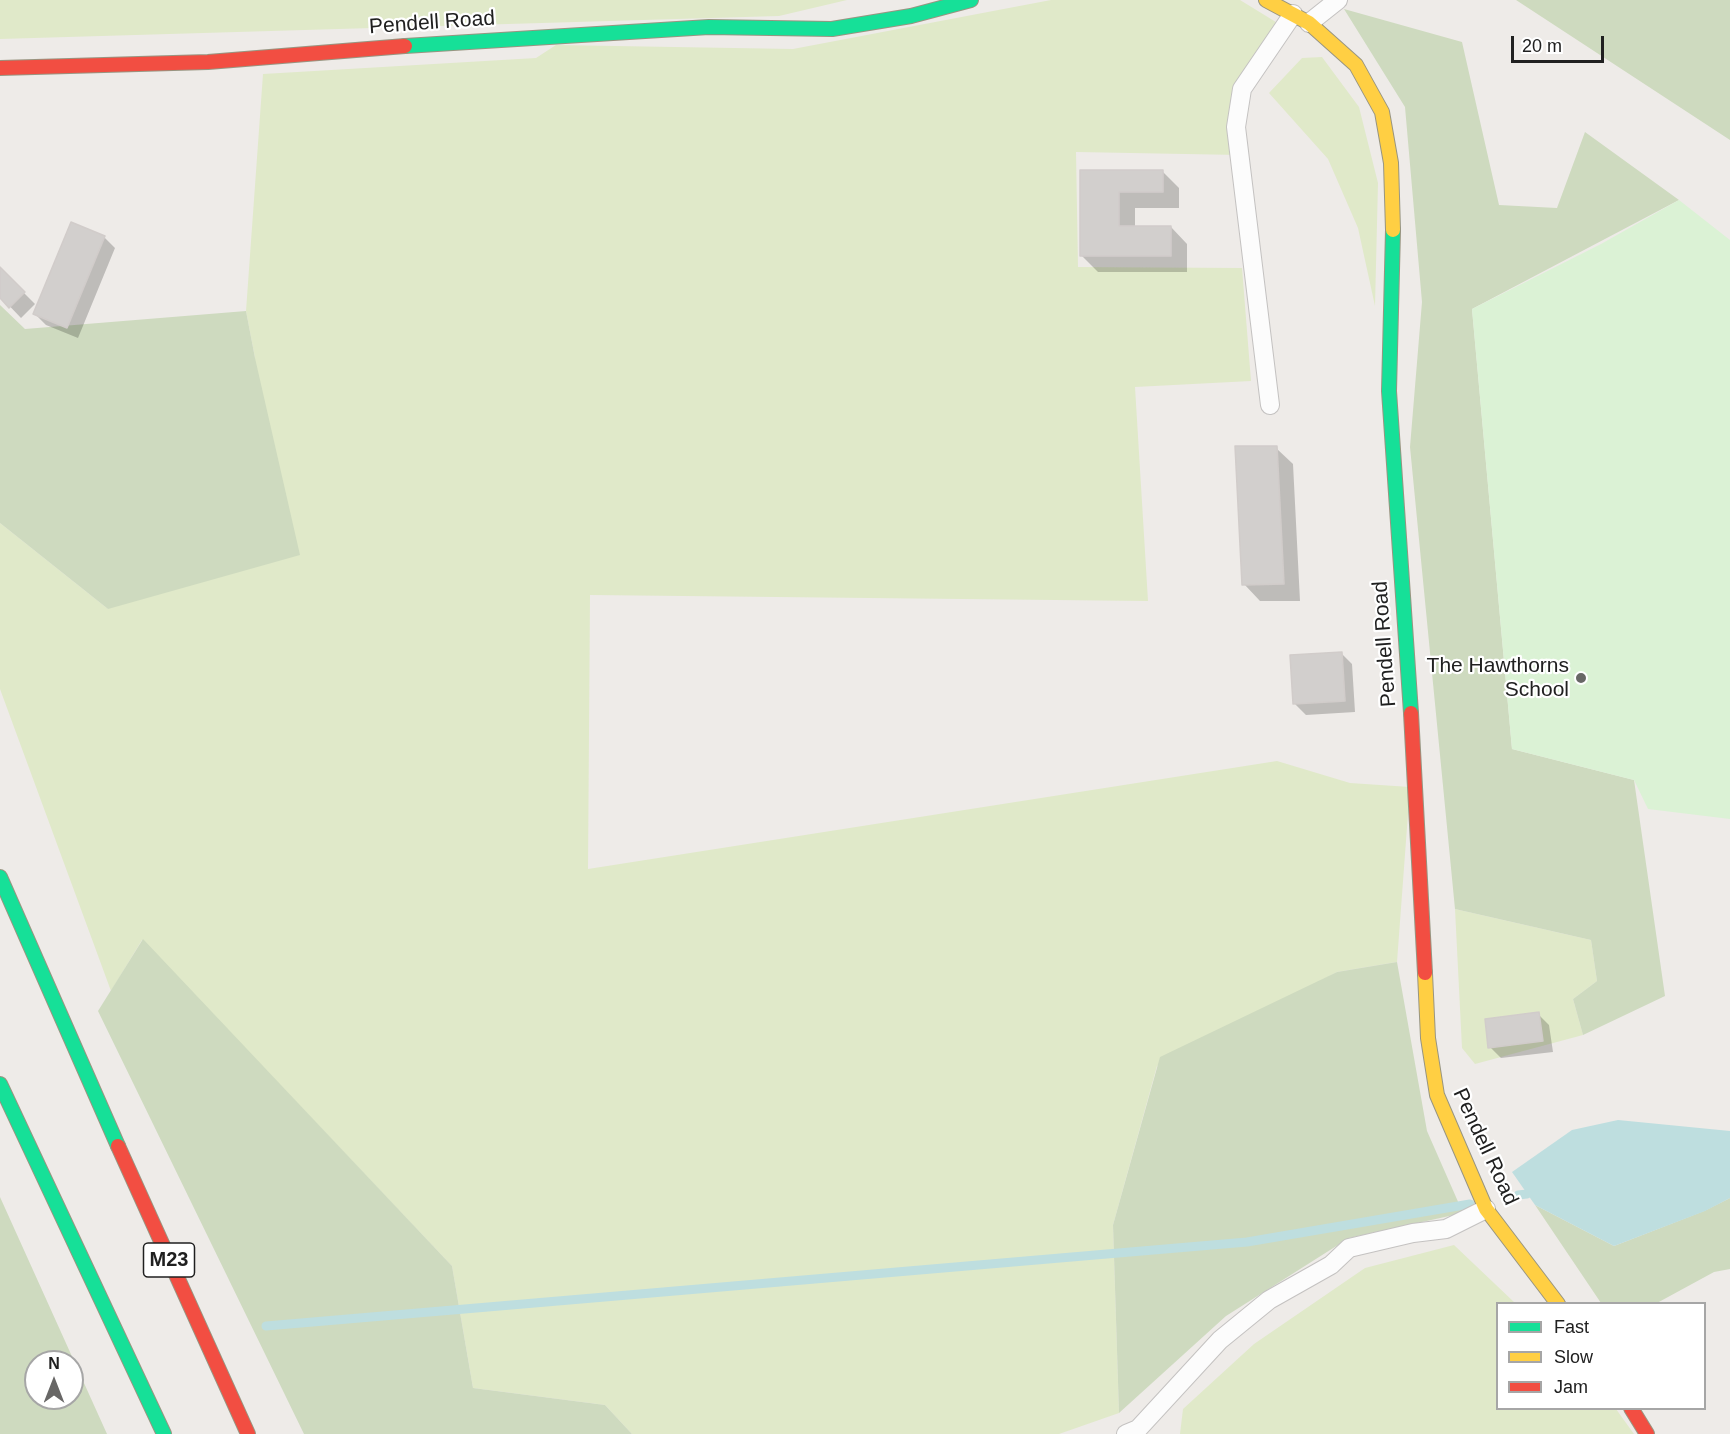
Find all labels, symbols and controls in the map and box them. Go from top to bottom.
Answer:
street label: Pendell Road [368,6,496,40]
scale bar [1514,24,1607,62]
text: 20 m [1522,36,1562,56]
street label: Pendell Road [1368,580,1402,708]
place label: The Hawthorns School [1427,653,1569,703]
marker: The Hawthorns School [1574,671,1588,685]
street label: Pendell Road [1447,1085,1523,1209]
road number: M23 [144,1243,195,1277]
legend [1496,1302,1706,1410]
text: Fast [1554,1317,1589,1337]
text: Slow [1554,1347,1593,1367]
north arrow [24,1350,84,1410]
text: N [48,1355,60,1372]
text: Jam [1554,1377,1588,1397]

